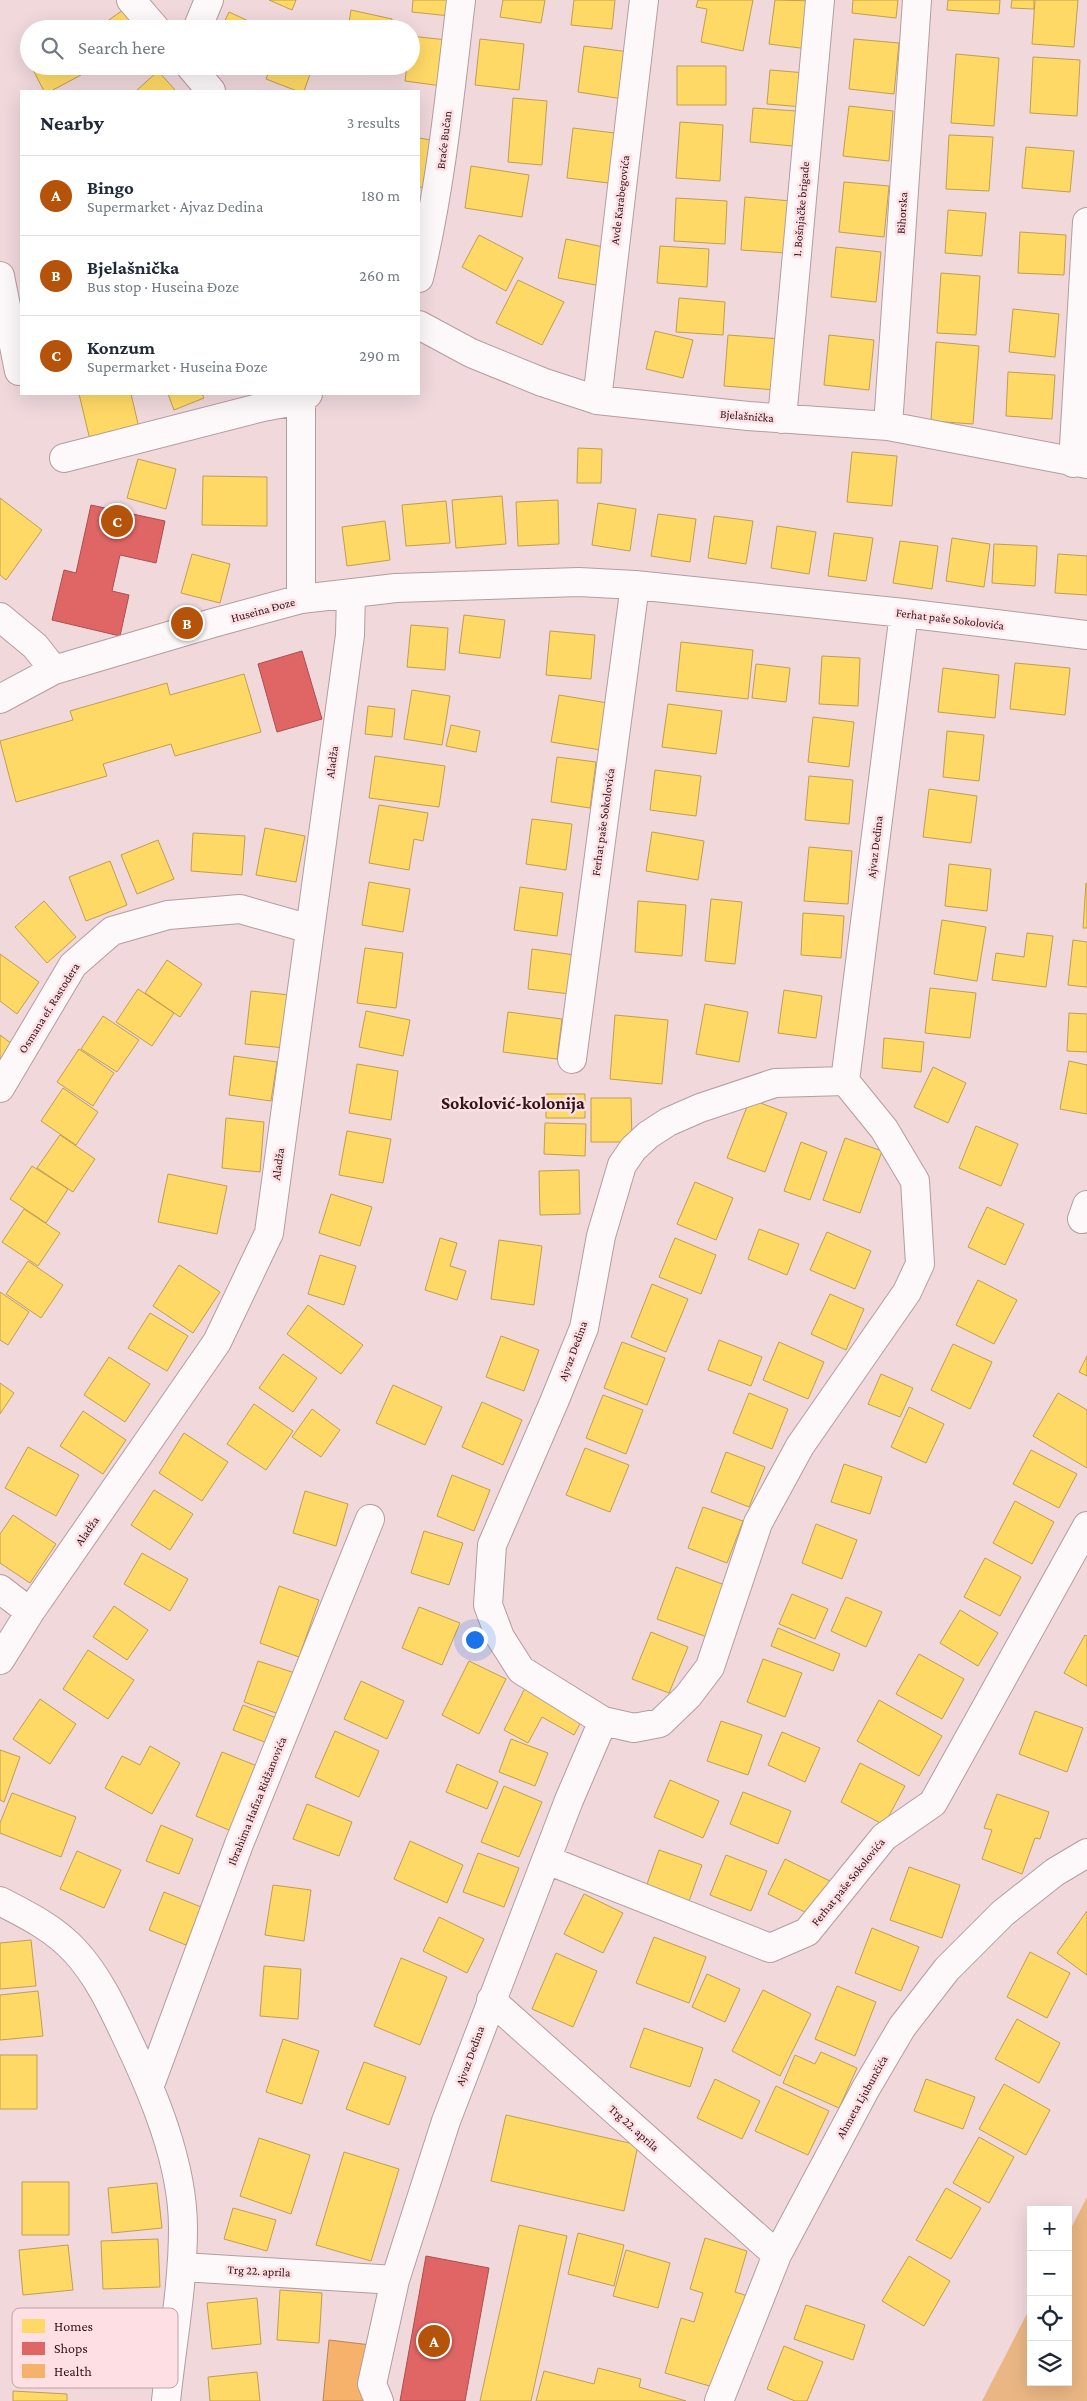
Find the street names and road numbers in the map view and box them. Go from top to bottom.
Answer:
street label: Braće Bučan [433,110,455,170]
street label: Avde Karabegovića [608,154,632,246]
street label: 1. Bošnjačke brigade [790,161,812,257]
street label: Bihorska [894,191,910,235]
street label: Bjelašnička [720,407,775,425]
street label: Huseina Đoze [229,595,297,625]
street label: Ferhat paše Sokolovića [895,605,1005,633]
street label: Aladža [323,745,341,779]
street label: Ferhat paše Sokolovića [588,767,618,877]
street label: Ajvaz Dedina [864,815,886,879]
street label: Osmana ef. Rastodera [16,960,83,1056]
street label: Aladža [269,1147,287,1181]
street label: Ajvaz Dedina [556,1319,590,1383]
street label: Aladža [72,1513,102,1548]
street label: Ibrahima Hafiza Ridžanovića [225,1734,289,1867]
street label: Ferhat paše Sokolovića [808,1835,888,1929]
street label: Ajvaz Dedina [453,2024,487,2088]
street label: Ahmeta Ljubunčića [833,2053,891,2141]
street label: Trg 22. aprila [606,2102,662,2155]
street label: Trg 22. aprila [227,2262,291,2280]

